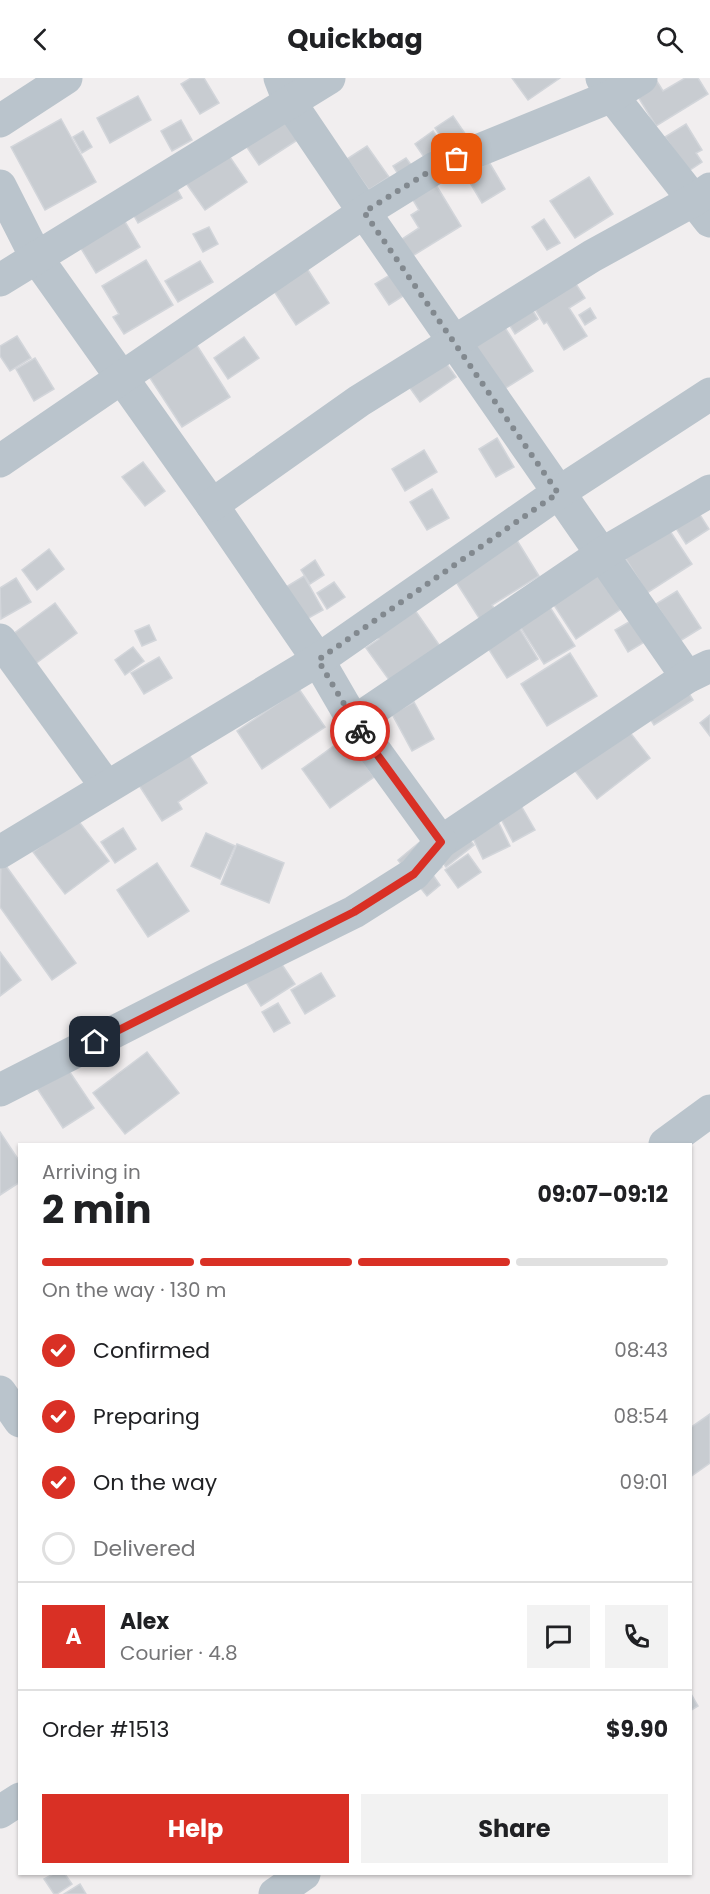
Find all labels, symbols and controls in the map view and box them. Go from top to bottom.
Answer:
text: Quickbag [287,20,423,57]
icon: back [24,23,57,56]
icon: search [653,23,686,56]
pin [431,133,482,184]
icon: bag [440,142,473,175]
courier [330,701,390,761]
icon: bike [344,715,377,748]
pin [69,1016,120,1067]
icon: home [78,1025,111,1058]
text: Arriving in [42,1158,141,1186]
text: 09:07–09:12 [538,1179,668,1210]
text: 2 min [42,1182,152,1237]
text: On the way · 130 m [42,1276,226,1304]
icon: check [42,1334,75,1367]
text: Confirmed [93,1335,210,1366]
text: 08:43 [614,1336,668,1364]
icon: check [42,1400,75,1433]
text: Preparing [93,1401,200,1432]
text: 08:54 [613,1402,668,1430]
icon: check [42,1466,75,1499]
text: On the way [93,1467,217,1498]
text: 09:01 [620,1468,668,1496]
text: Delivered [93,1533,196,1564]
button: chat [527,1605,590,1668]
button: phone [605,1605,668,1668]
text: Alex [120,1606,169,1637]
text: A [65,1621,82,1652]
text: Courier · 4.8 [120,1639,238,1667]
text: Order #1513 [42,1714,169,1745]
text: $9.90 [606,1714,668,1745]
button: Help [42,1794,349,1863]
button: Share [361,1794,668,1863]

